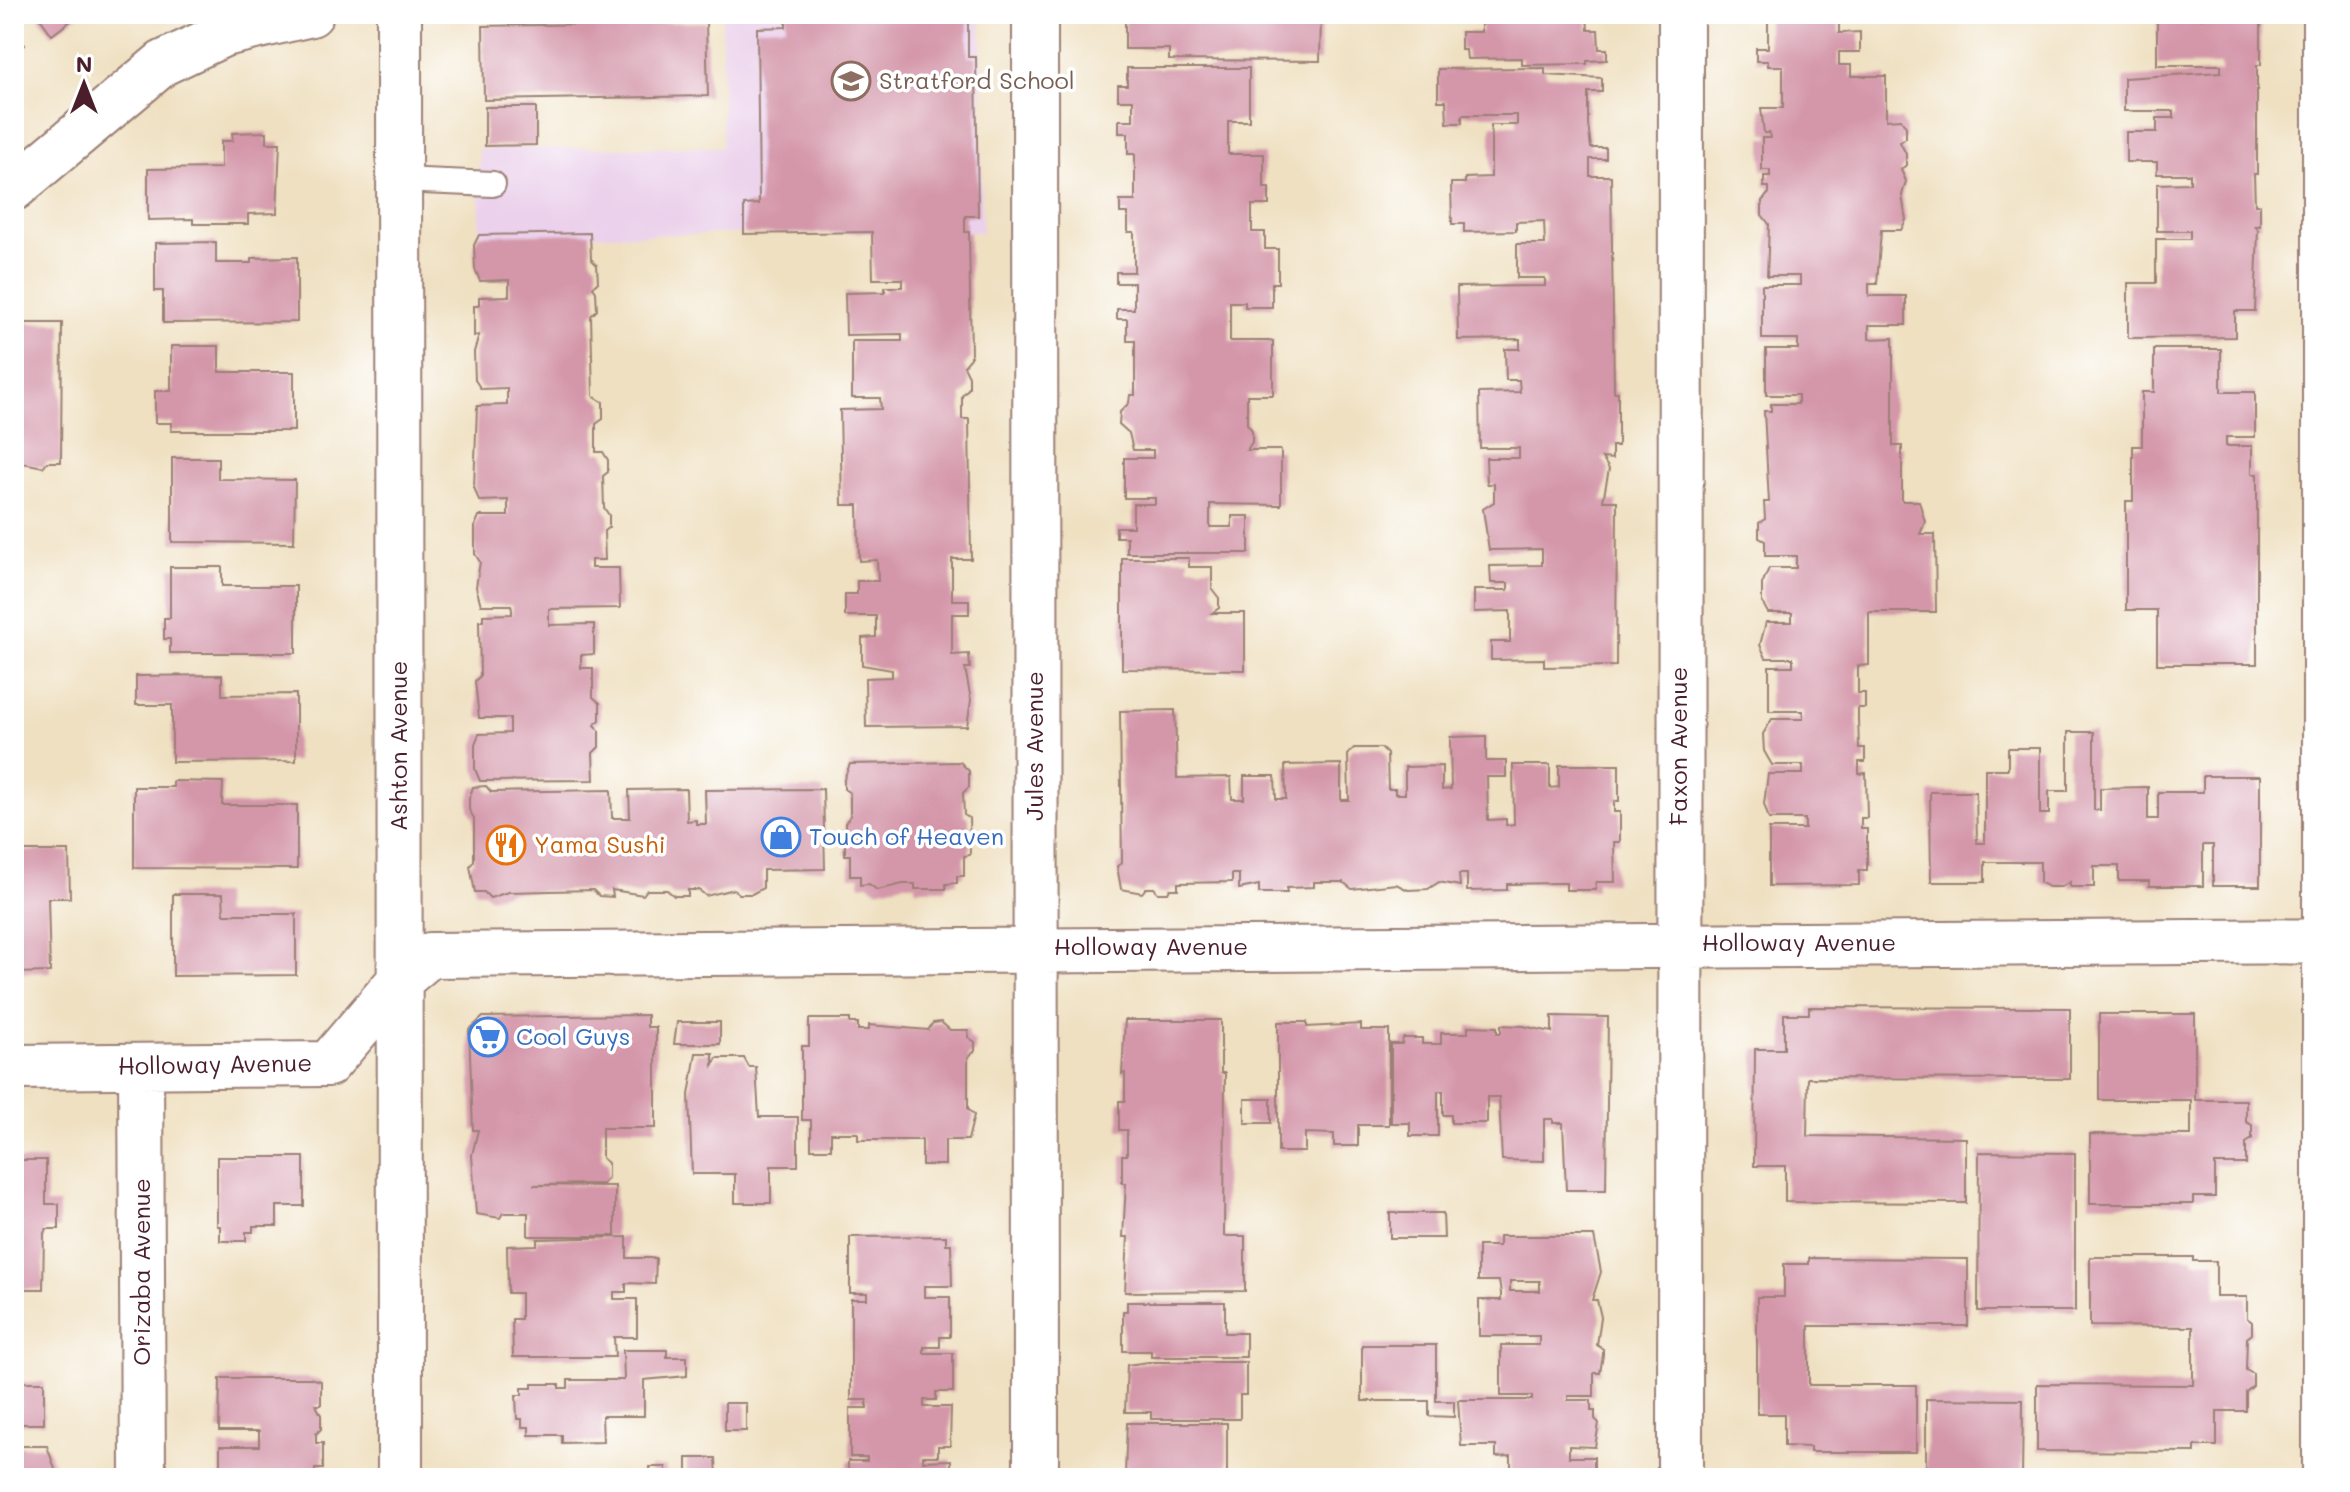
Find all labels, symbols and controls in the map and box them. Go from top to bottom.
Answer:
north arrow [44,44,124,124]
text: N [76,49,92,78]
school or university icon: Stratford School [830,60,872,102]
place label: Stratford School [879,64,1075,95]
street label: Ashton Avenue [382,661,413,831]
street label: Faxon Avenue [1662,667,1693,825]
street label: Jules Avenue [1018,671,1049,821]
shop icon: Touch of Heaven [760,816,802,858]
place label: Touch of Heaven [809,820,1004,851]
restaurant icon: Yama Sushi [485,824,527,866]
place label: Yama Sushi [534,828,666,859]
street label: Holloway Avenue [1702,926,1896,957]
street label: Holloway Avenue [1054,930,1248,961]
supermarket icon: Cool Guys [467,1016,509,1058]
place label: Cool Guys [516,1020,630,1051]
street label: Holloway Avenue [117,1046,312,1081]
street label: Orizaba Avenue [125,1178,156,1366]

